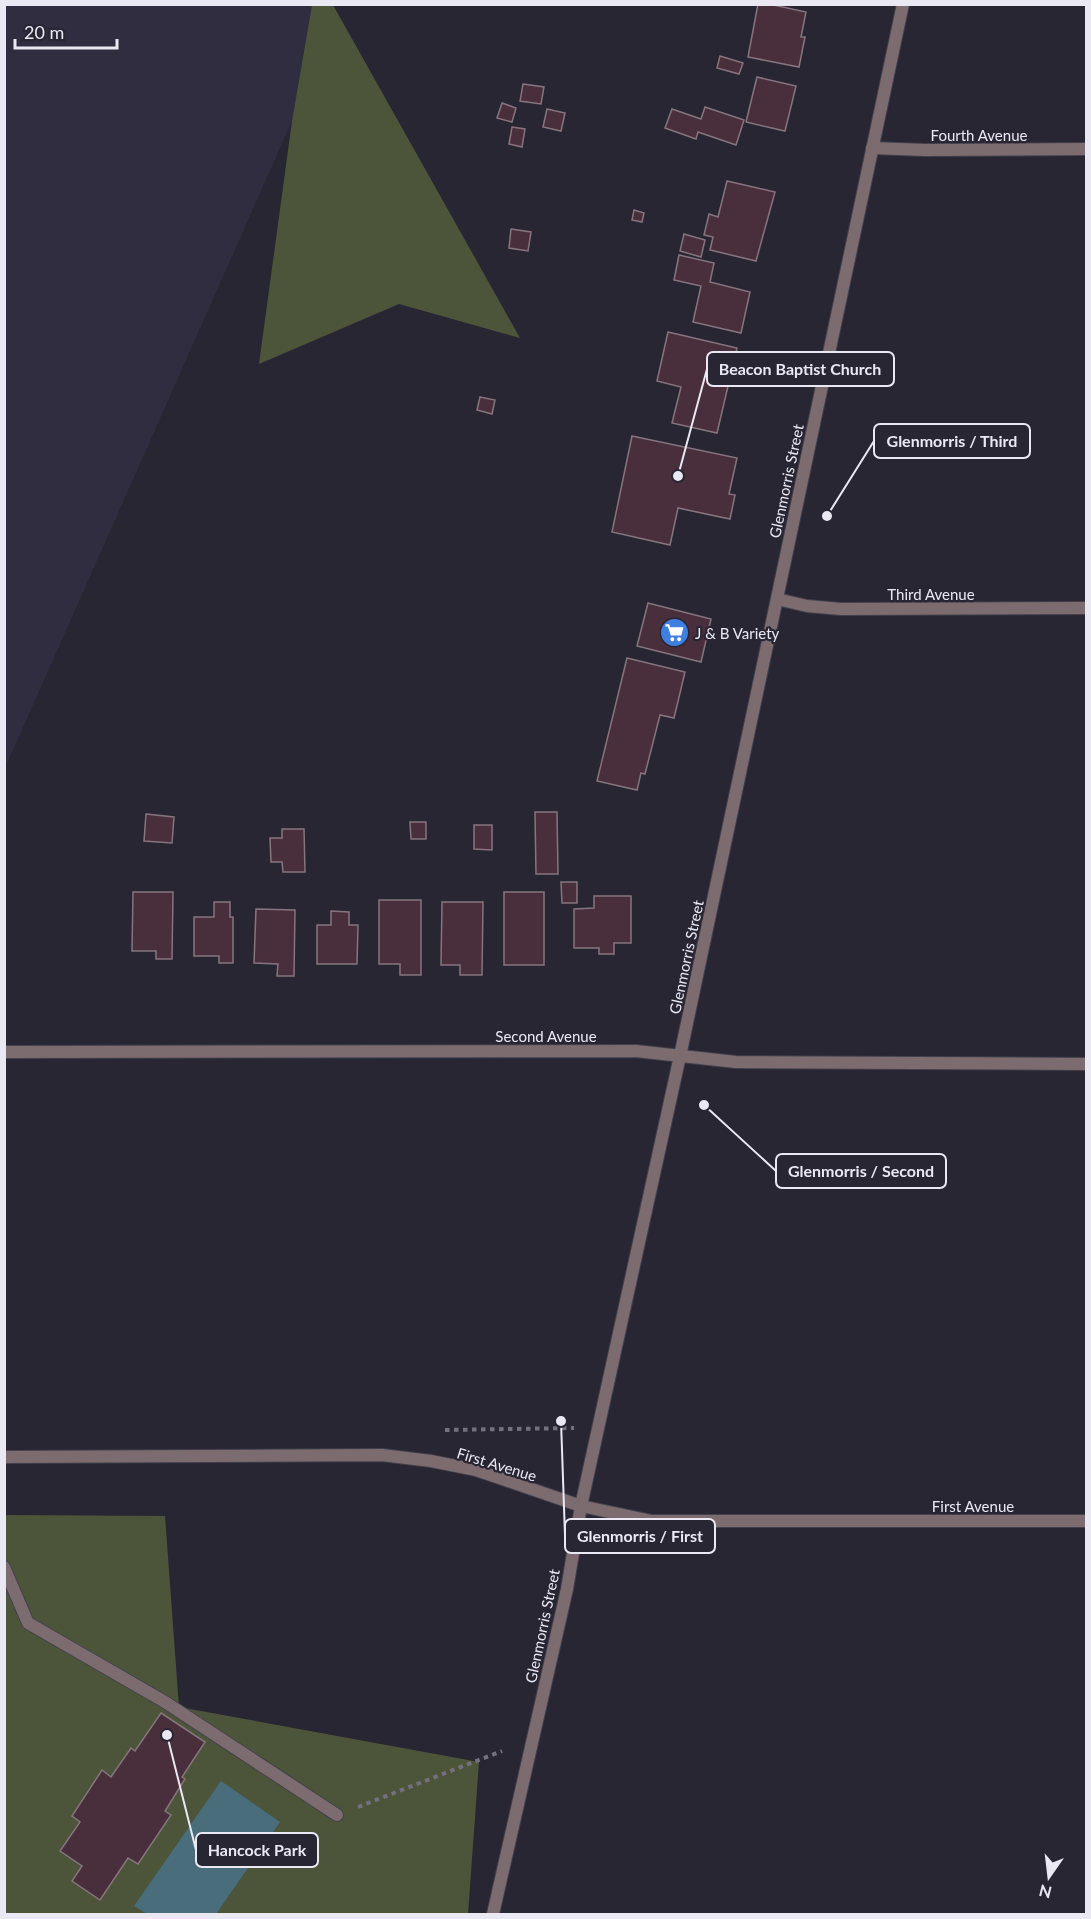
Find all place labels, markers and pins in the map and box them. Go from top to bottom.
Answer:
callout: Beacon Baptist Church [707,352,894,386]
callout: Glenmorris / Third [874,424,1030,458]
supermarket icon: J & B Variety [658,617,690,649]
place label: J & B Variety [695,624,780,642]
callout: Glenmorris / Second [776,1154,946,1188]
callout: Glenmorris / First [565,1519,715,1553]
callout: Hancock Park [196,1833,318,1867]

